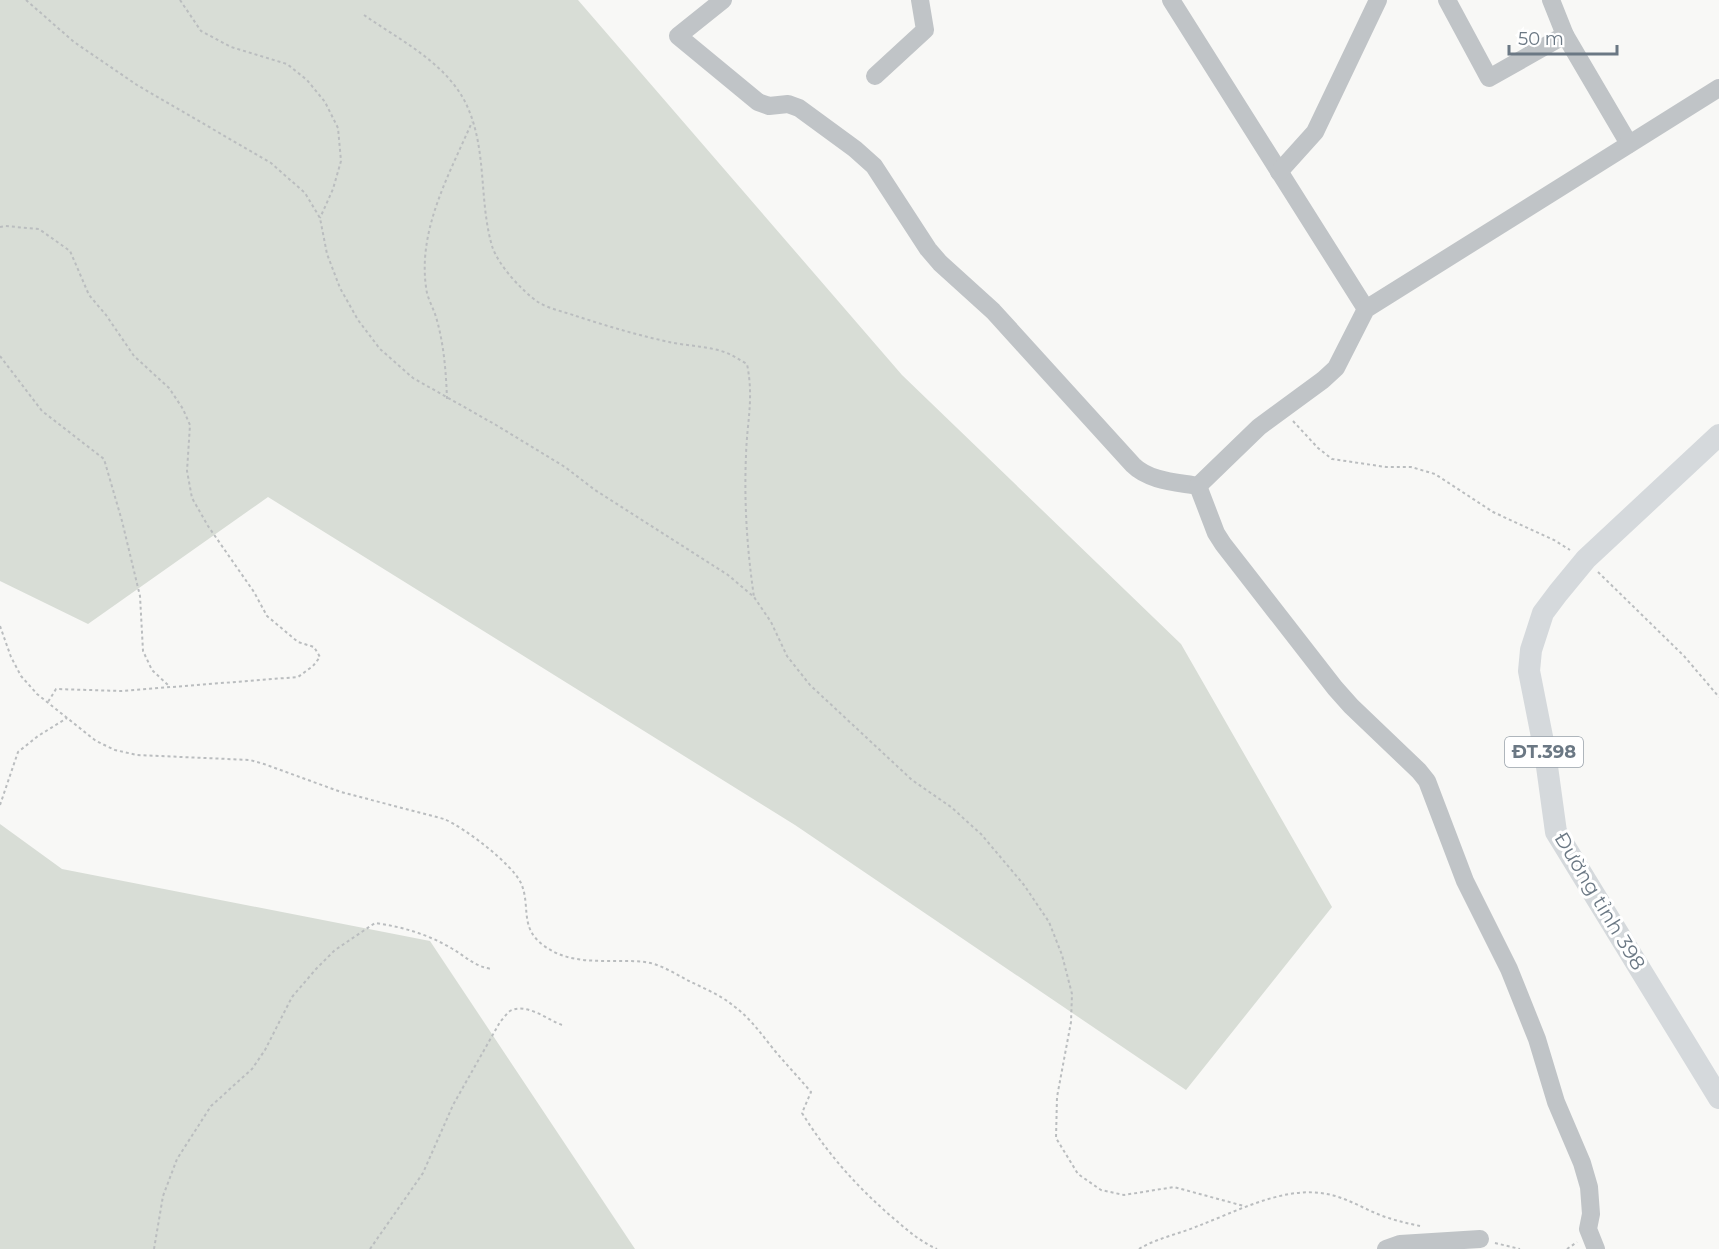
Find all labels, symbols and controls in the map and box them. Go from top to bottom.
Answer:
scale bar [1509,18,1617,56]
text: 50 m [1518,28,1564,50]
road number: ĐT.398 [1505,737,1583,767]
street label: Đường tỉnh 398 [1549,828,1651,974]

